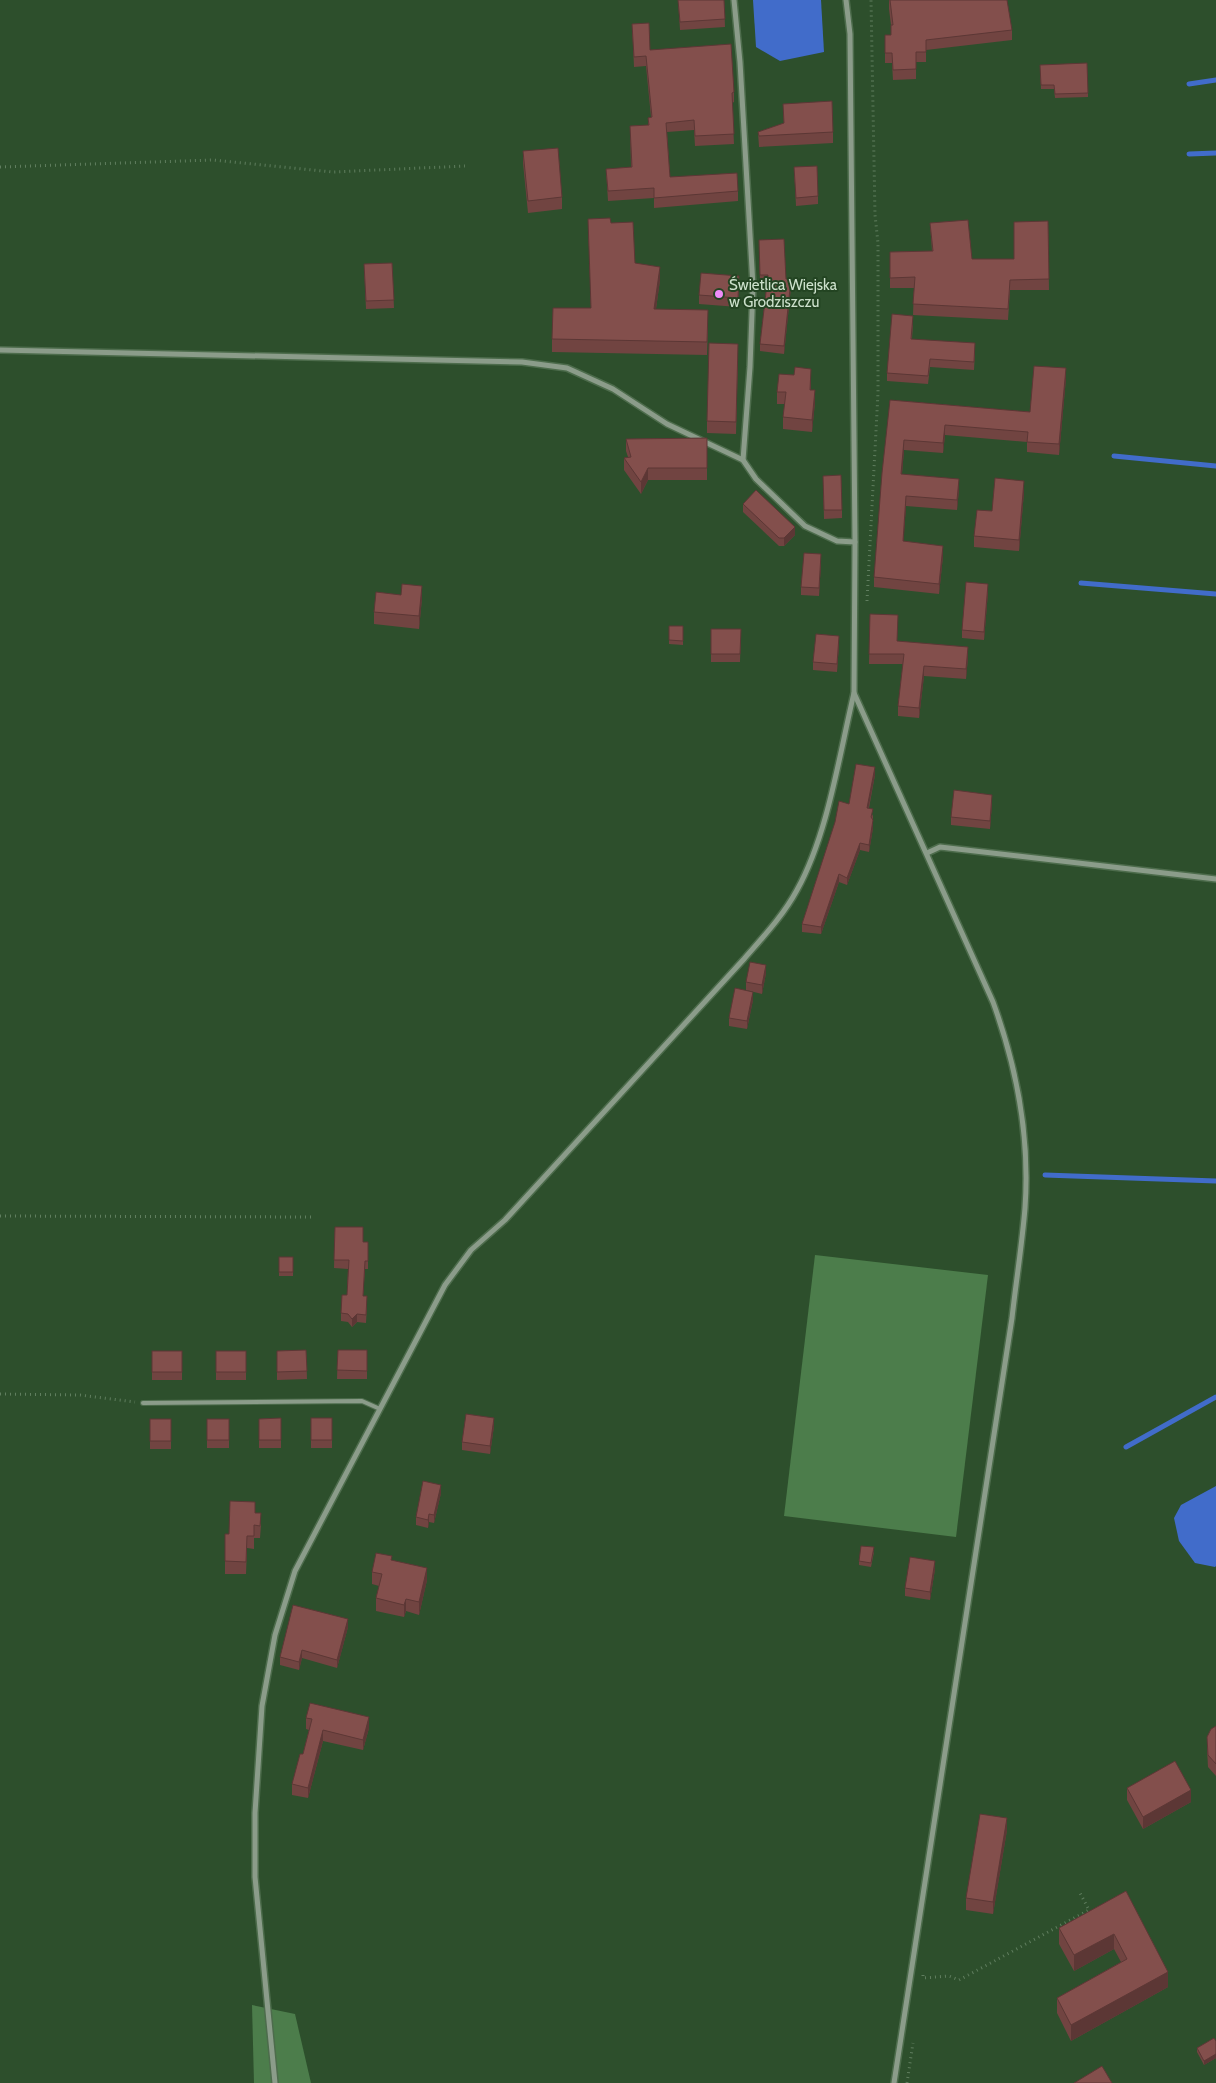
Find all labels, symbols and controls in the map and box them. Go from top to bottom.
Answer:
place label: Świetlica Wiejska w Grodziszczu [729,275,838,311]
marker: Świetlica Wiejska w Grodziszczu [713,288,725,300]

